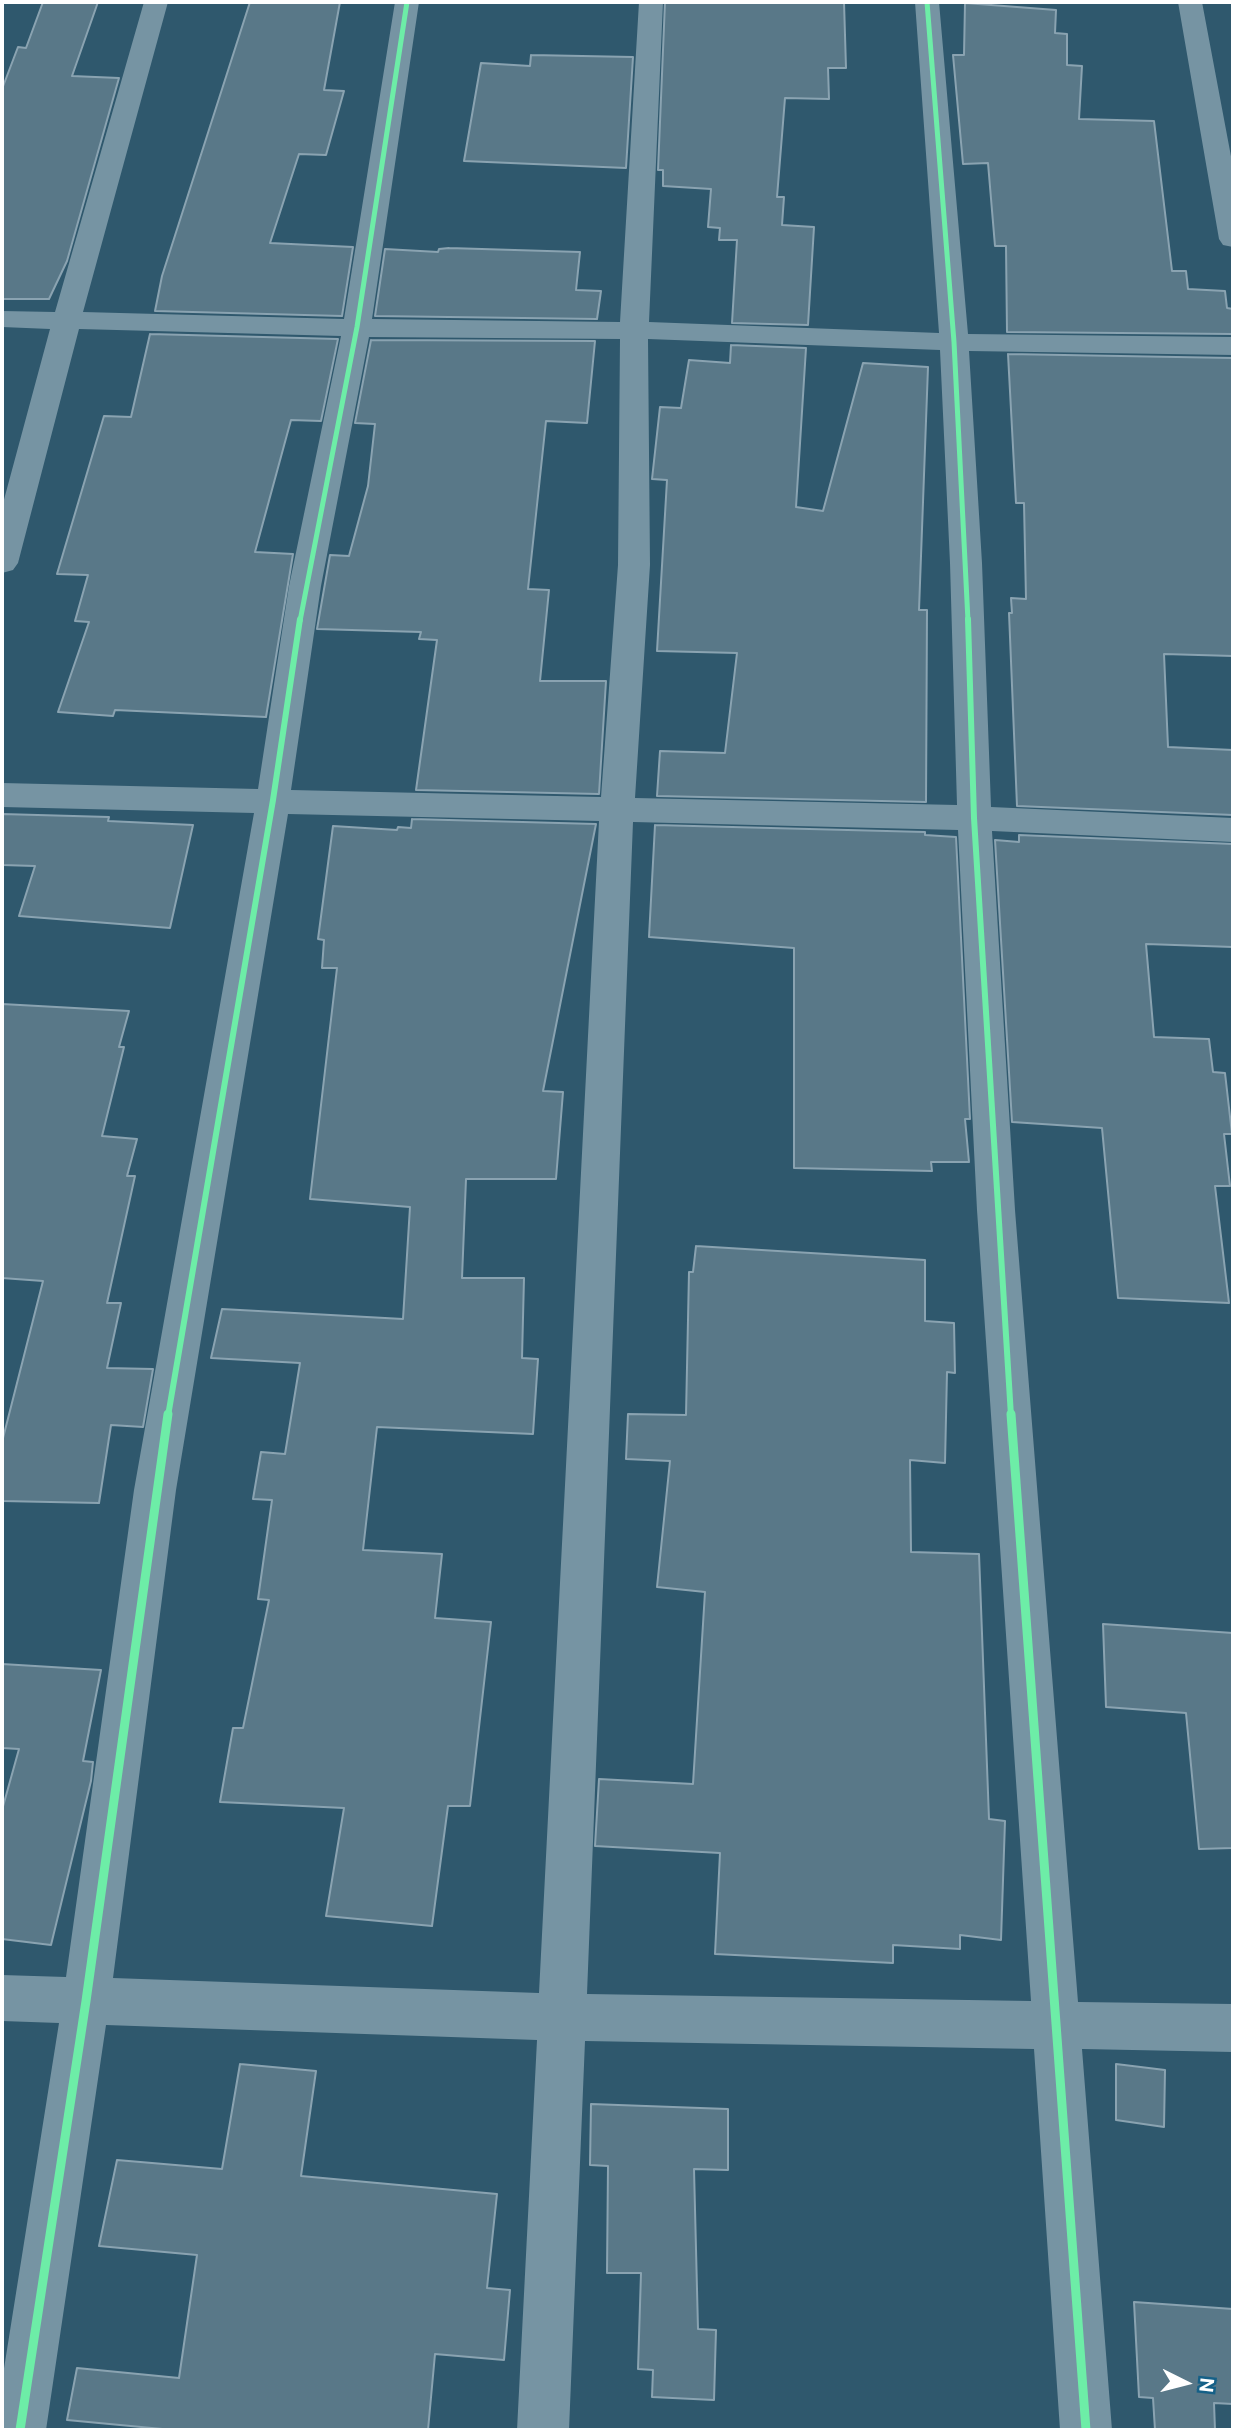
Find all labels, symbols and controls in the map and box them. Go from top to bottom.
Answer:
north arrow [1151,2348,1221,2418]
text: N [1195,2377,1219,2394]

